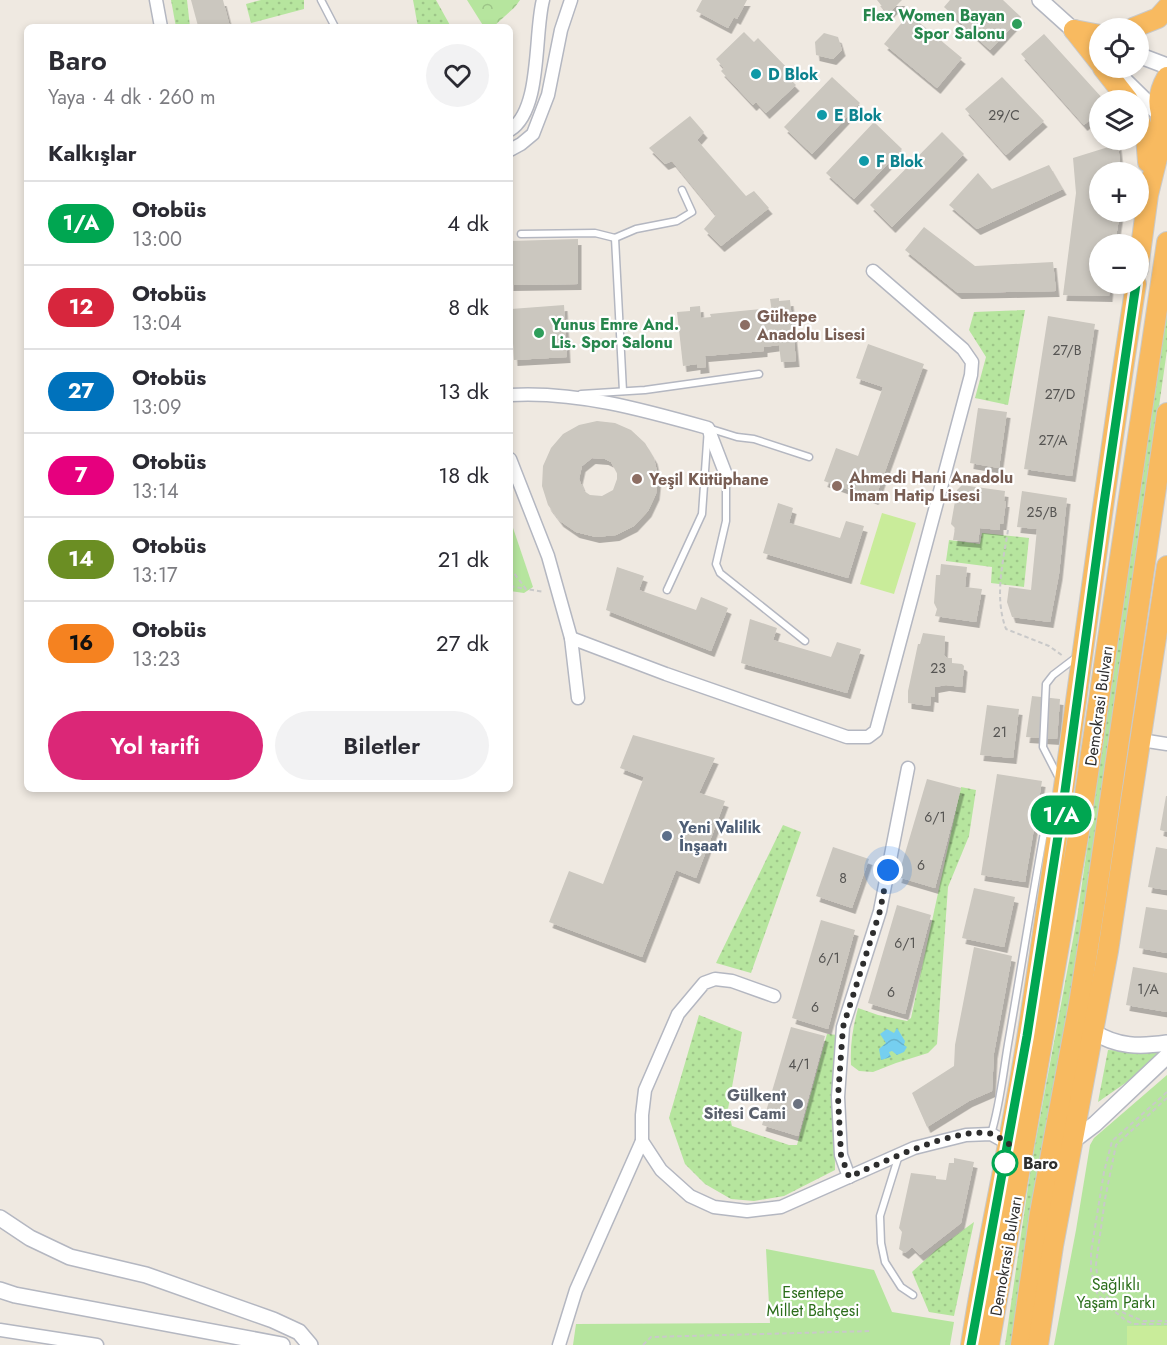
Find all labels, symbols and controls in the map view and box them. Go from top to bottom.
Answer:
place label: Flex Women Bayan Spor Salonu [863,4,1005,45]
marker: Flex Women Bayan Spor Salonu [1010,17,1024,31]
map controls [1089,18,1149,294]
button: locate [1089,18,1149,78]
text: Baro [48,40,107,81]
button: heart [426,44,489,107]
place label: D Blok [768,63,819,86]
marker: D Blok [749,67,763,81]
text: Yaya · 4 dk · 260 m [48,83,216,112]
button: layers [1089,90,1149,150]
place label: E Blok [834,104,883,127]
house number: 29/C [988,105,1020,125]
marker: E Blok [815,108,829,122]
text: Kalkışlar [48,137,137,169]
place label: F Blok [876,150,924,173]
marker: F Blok [857,154,871,168]
button: + [1089,162,1149,222]
text: Otobüs [132,193,206,225]
text: 4 dk [447,207,489,239]
text: 1/A [63,208,99,238]
text: 13:00 [132,225,182,254]
button: − [1089,234,1149,294]
text: Otobüs [132,277,206,309]
text: 8 dk [448,291,489,323]
text: 12 [69,292,93,322]
place label: Gültepe Anadolu Lisesi [756,305,865,346]
text: 13:04 [132,309,182,338]
place label: Yunus Emre And. Lis. Spor Salonu [550,313,679,354]
marker: Gültepe Anadolu Lisesi [738,318,752,332]
marker: Yunus Emre And. Lis. Spor Salonu [532,326,546,340]
house number: 27/B [1053,340,1082,360]
text: Otobüs [132,361,206,393]
text: 13 dk [438,375,489,407]
text: 27 [68,376,94,406]
house number: 27/D [1045,384,1075,404]
text: 13:09 [132,393,181,422]
house number: 27/A [1039,430,1068,450]
text: Otobüs [132,445,206,477]
text: 18 dk [438,459,489,491]
text: 7 [75,460,87,490]
place label: Ahmedi Hani Anadolu İmam Hatip Lisesi [848,466,1013,507]
place label: Yeşil Kütüphane [648,468,769,491]
marker: Yeşil Kütüphane [630,472,644,486]
text: 13:14 [132,477,179,506]
marker: Ahmedi Hani Anadolu İmam Hatip Lisesi [830,479,844,493]
house number: 25/B [1027,502,1058,522]
text: Otobüs [132,529,206,561]
text: 21 dk [438,543,489,575]
text: 14 [68,544,94,574]
text: 13:17 [132,561,177,590]
text: Otobüs [132,613,206,645]
text: 27 dk [436,627,489,659]
text: 16 [69,628,93,658]
street label: Demokrasi Bulvarı [1079,644,1119,768]
text: 13:23 [132,645,180,674]
house number: 23 [930,658,946,678]
button: Yol tarifi [48,711,263,780]
button: Biletler [275,711,489,780]
house number: 21 [993,722,1007,742]
line badge: 1/A [1026,796,1096,834]
text: 1/A [1043,800,1079,830]
house number: 6/1 [924,807,946,827]
place label: Yeni Valilik İnşaatı [678,816,762,857]
marker: Yeni Valilik İnşaatı [660,829,674,843]
your location [873,855,903,885]
house number: 6 [917,855,925,875]
house number: 8 [839,868,847,888]
house number: 6/1 [894,933,916,953]
house number: 6/1 [818,948,840,968]
house number: 1/A [1137,979,1159,999]
house number: 6 [887,982,895,1002]
house number: 6 [811,997,819,1017]
house number: 4/1 [788,1054,810,1074]
place label: Gülkent Sitesi Cami [703,1084,787,1125]
marker: Gülkent Sitesi Cami [791,1097,805,1111]
marker: Baro [992,1150,1018,1176]
place label: Baro [1023,1152,1058,1175]
street label: Demokrasi Bulvarı [984,1194,1028,1318]
park label: Sağlıklı Yaşam Parkı [1076,1273,1156,1314]
park label: Esentepe Millet Bahçesi [767,1281,859,1322]

